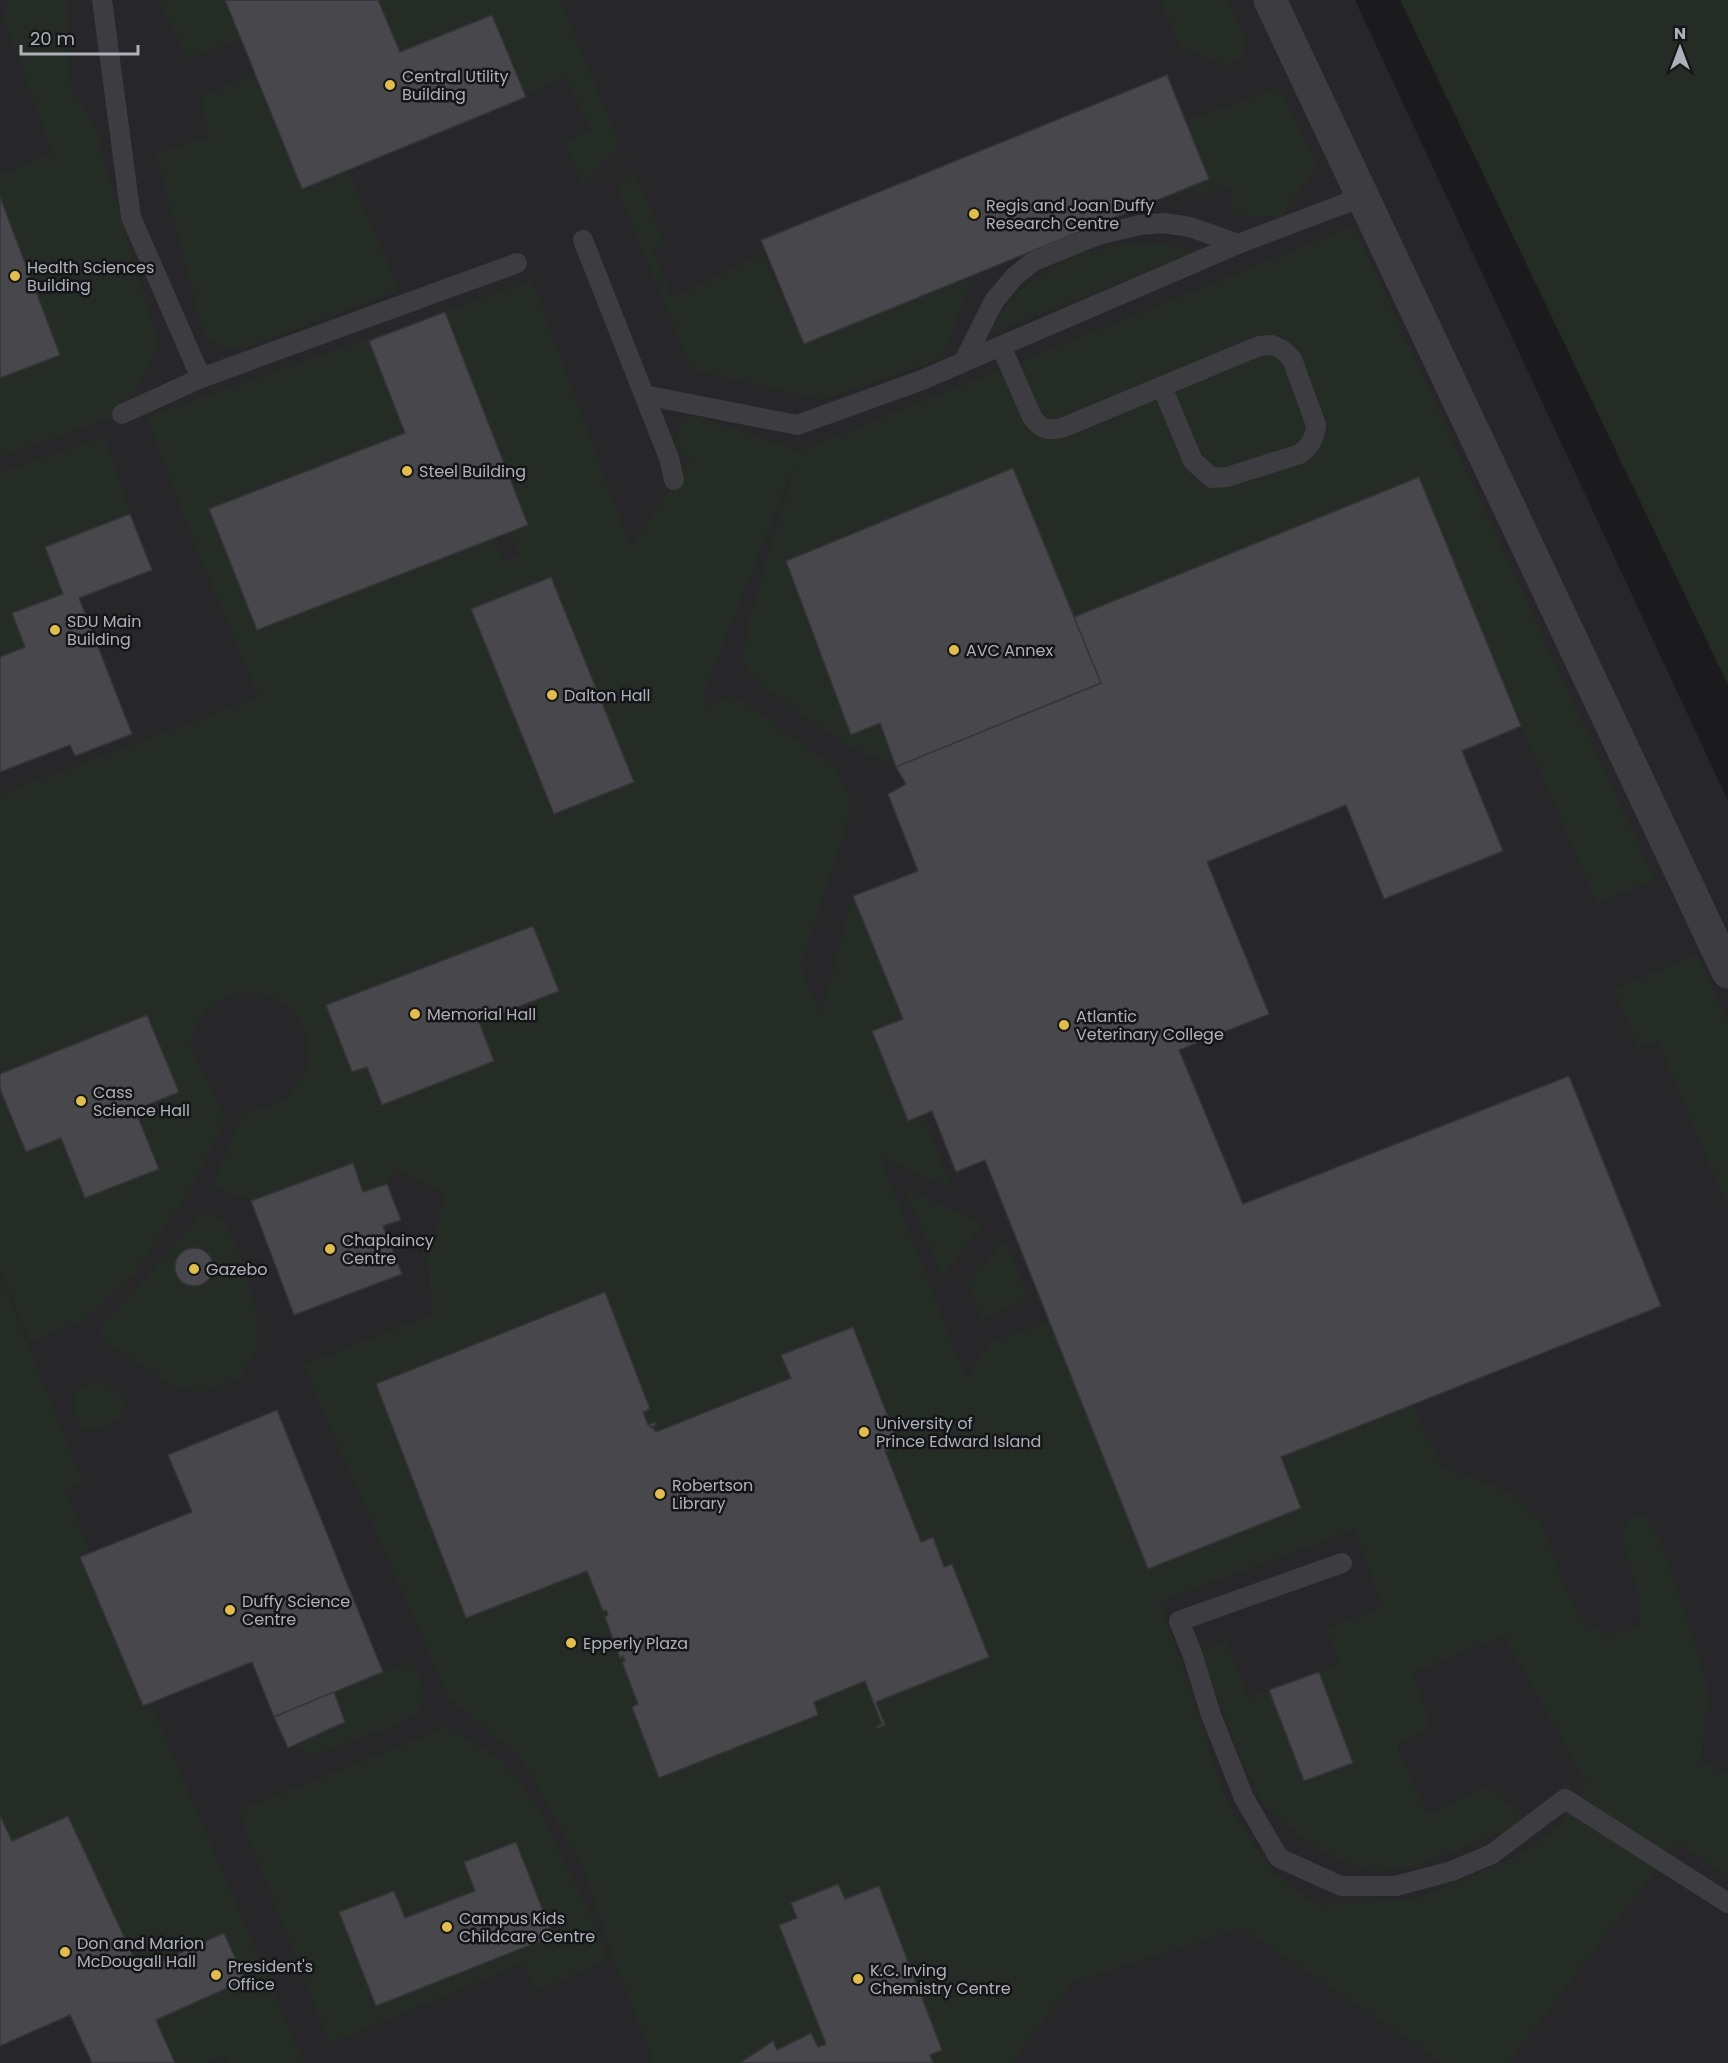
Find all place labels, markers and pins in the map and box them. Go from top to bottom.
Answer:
place label: Central Utility Building [402,65,509,106]
marker: Central Utility Building [383,78,397,92]
place label: Regis and Joan Duffy Research Centre [986,194,1154,235]
marker: Regis and Joan Duffy Research Centre [967,207,981,221]
place label: Health Sciences Building [27,256,154,297]
marker: Health Sciences Building [8,269,22,283]
place label: Steel Building [419,460,526,483]
marker: Steel Building [400,464,414,478]
place label: SDU Main Building [67,610,142,651]
marker: SDU Main Building [48,623,62,637]
place label: AVC Annex [966,639,1053,662]
marker: AVC Annex [947,643,961,657]
place label: Dalton Hall [564,684,650,707]
marker: Dalton Hall [545,688,559,702]
place label: Memorial Hall [427,1003,536,1026]
place label: Atlantic Veterinary College [1076,1005,1224,1046]
marker: Memorial Hall [408,1007,422,1021]
marker: Atlantic Veterinary College [1057,1018,1071,1032]
place label: Cass Science Hall [93,1081,190,1122]
marker: Cass Science Hall [74,1094,88,1108]
place label: Chaplaincy Centre [342,1229,434,1270]
marker: Chaplaincy Centre [323,1242,337,1256]
place label: Gazebo [206,1258,268,1281]
marker: Gazebo [187,1262,201,1276]
place label: University of Prince Edward Island [876,1412,1041,1453]
marker: University of Prince Edward Island [857,1425,871,1439]
place label: Robertson Library [672,1474,753,1515]
marker: Robertson Library [653,1487,667,1501]
place label: Duffy Science Centre [242,1590,350,1631]
marker: Duffy Science Centre [223,1603,237,1617]
place label: Epperly Plaza [583,1632,688,1655]
marker: Epperly Plaza [564,1636,578,1650]
place label: Campus Kids Childcare Centre [459,1907,595,1948]
marker: Campus Kids Childcare Centre [440,1920,454,1934]
place label: Don and Marion McDougall Hall [77,1932,204,1973]
marker: Don and Marion McDougall Hall [58,1945,72,1959]
place label: President's Office [228,1955,313,1996]
place label: K.C. Irving Chemistry Centre [870,1959,1011,2000]
marker: President's Office [209,1968,223,1982]
marker: K.C. Irving Chemistry Centre [851,1972,865,1986]

